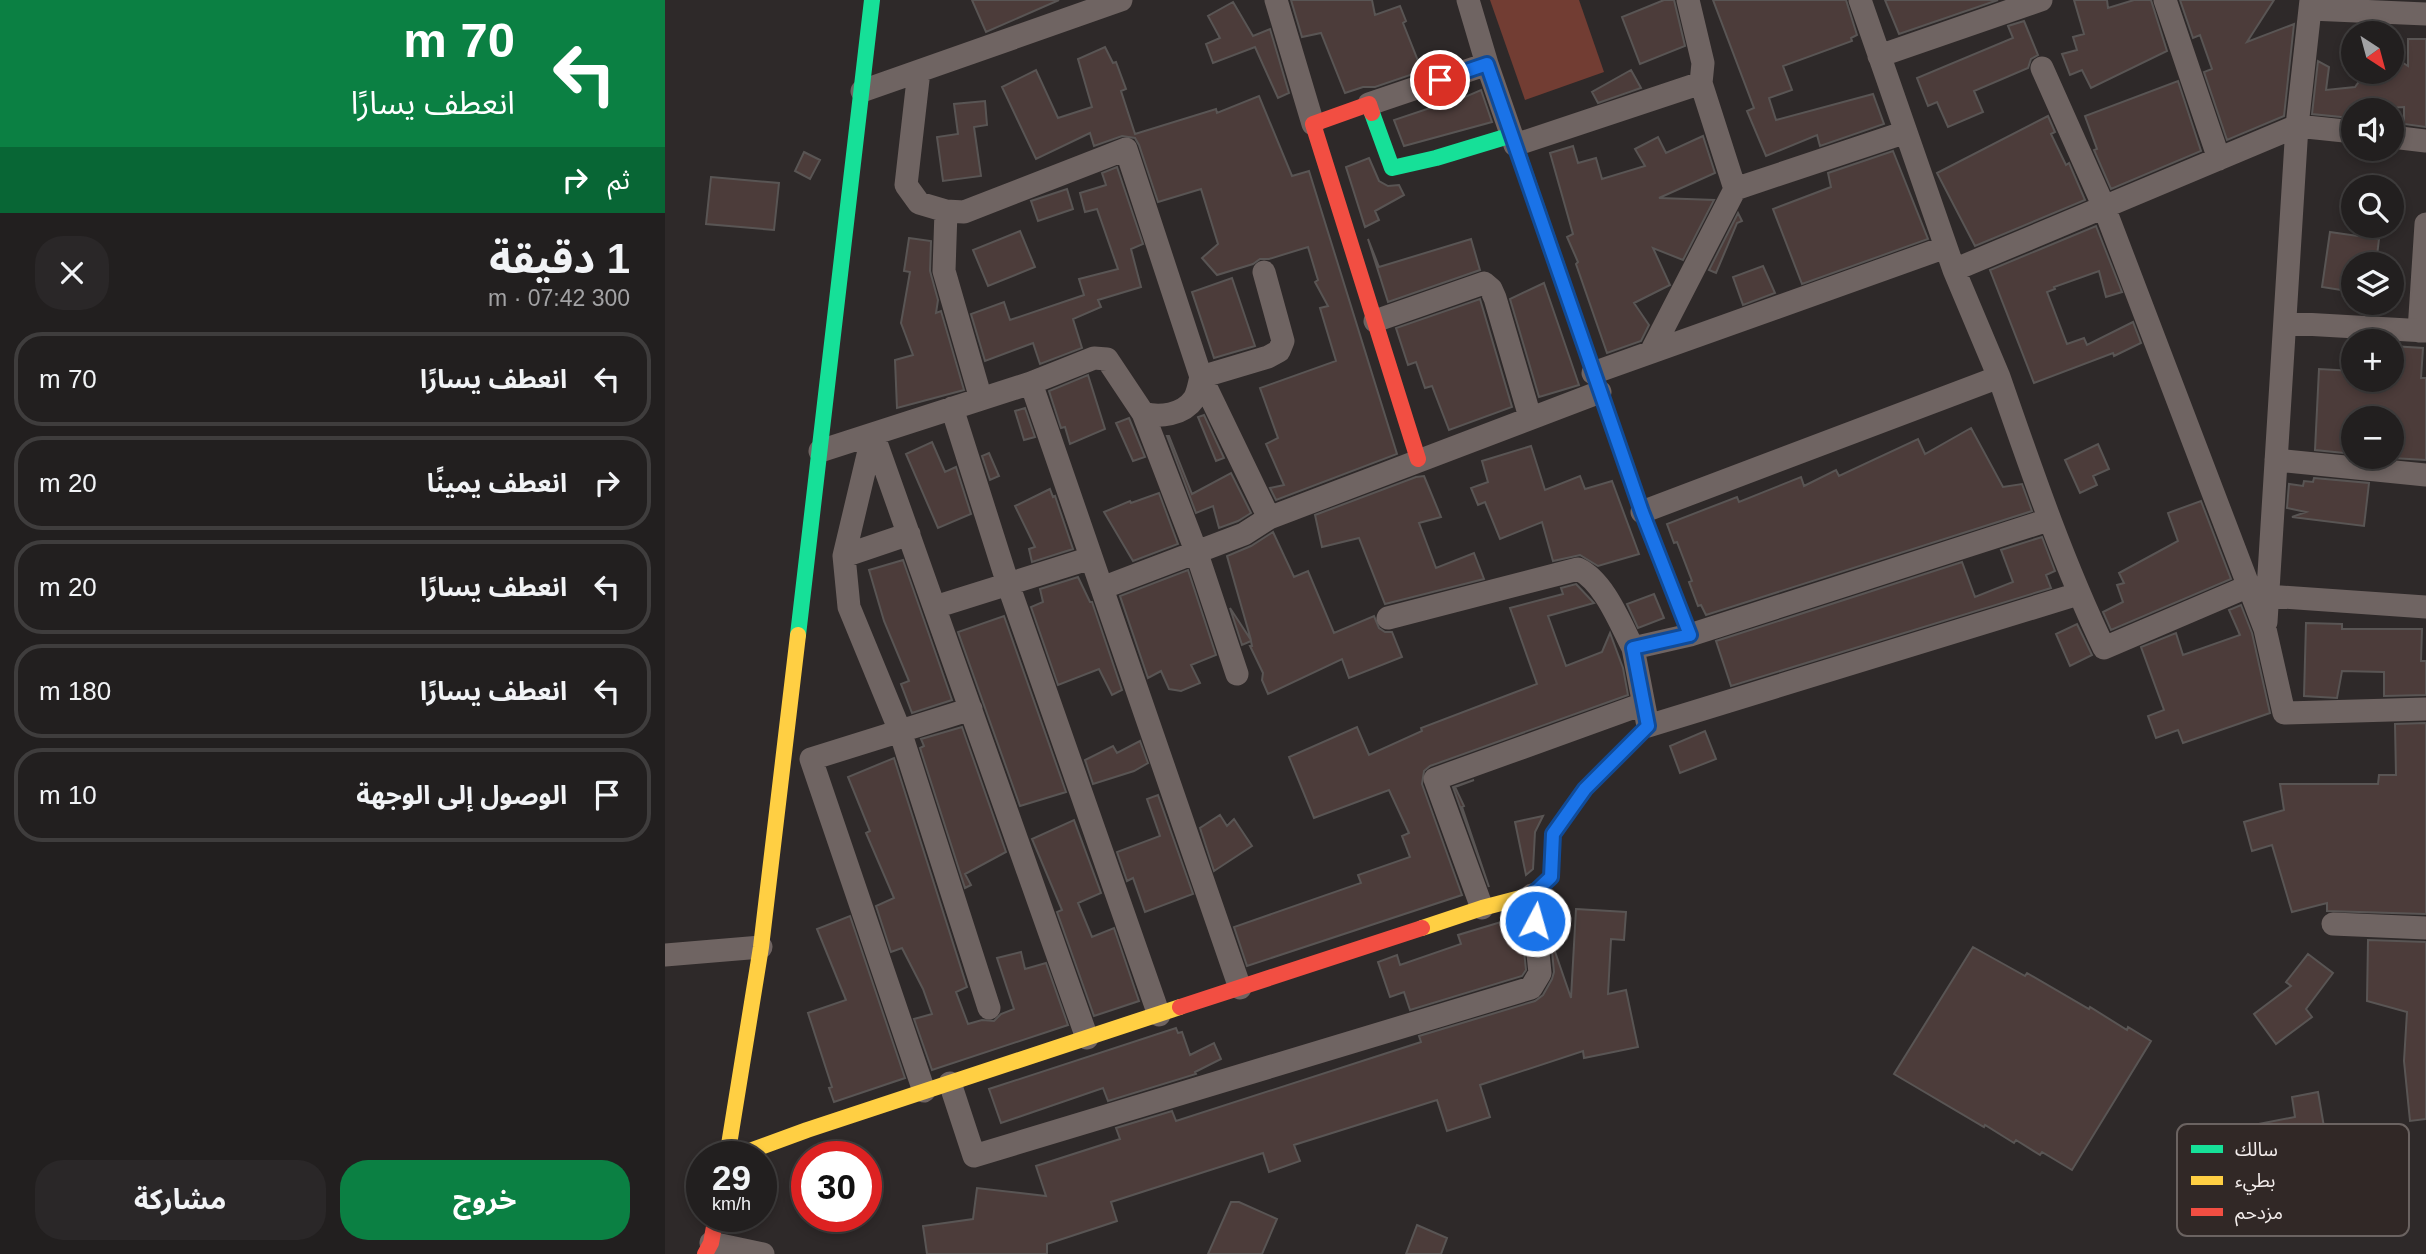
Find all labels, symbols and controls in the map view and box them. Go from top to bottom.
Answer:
text: 70 m [403,13,515,67]
north arrow [2341,21,2405,84]
map controls [2341,21,2404,469]
icon: left [539,28,630,119]
pin [1410,50,1470,110]
icon: arrive [1421,61,1459,99]
text: انعطف يسارًا [351,85,515,121]
button: sound [2341,98,2404,161]
icon: right [556,161,594,199]
text: ثم [608,165,630,195]
button: search [2341,175,2404,238]
text: 1 دقيقة [489,235,630,282]
button: close [35,236,109,310]
button: layers [2341,252,2404,315]
text: 300 m · 07:42 [488,285,630,311]
button: + [2341,329,2404,392]
icon: left [588,360,626,398]
text: 70 m [39,364,97,394]
text: انعطف يسارًا [420,364,567,394]
button: − [2341,406,2404,469]
icon: right [588,464,626,502]
text: 20 m [39,468,97,498]
text: انعطف يمينًا [427,468,567,498]
icon: left [588,568,626,606]
text: 20 m [39,572,97,602]
text: انعطف يسارًا [420,572,567,602]
icon: left [588,672,626,710]
text: 180 m [39,676,111,706]
text: انعطف يسارًا [420,676,567,706]
icon: arrive [588,776,626,814]
text: 10 m [39,780,97,810]
text: الوصول إلى الوجهة [356,780,567,810]
position arrow [1498,884,1572,958]
legend [2177,1124,2409,1236]
text: سالك [2235,1139,2278,1160]
speed limit sign: 30 [791,1141,882,1232]
text: 29 [712,1158,751,1197]
button: مشاركة [35,1160,326,1240]
button: خروج [340,1160,630,1240]
text: بطيء [2235,1170,2275,1195]
text: km/h [712,1194,751,1214]
text: مزدحم [2235,1202,2283,1227]

